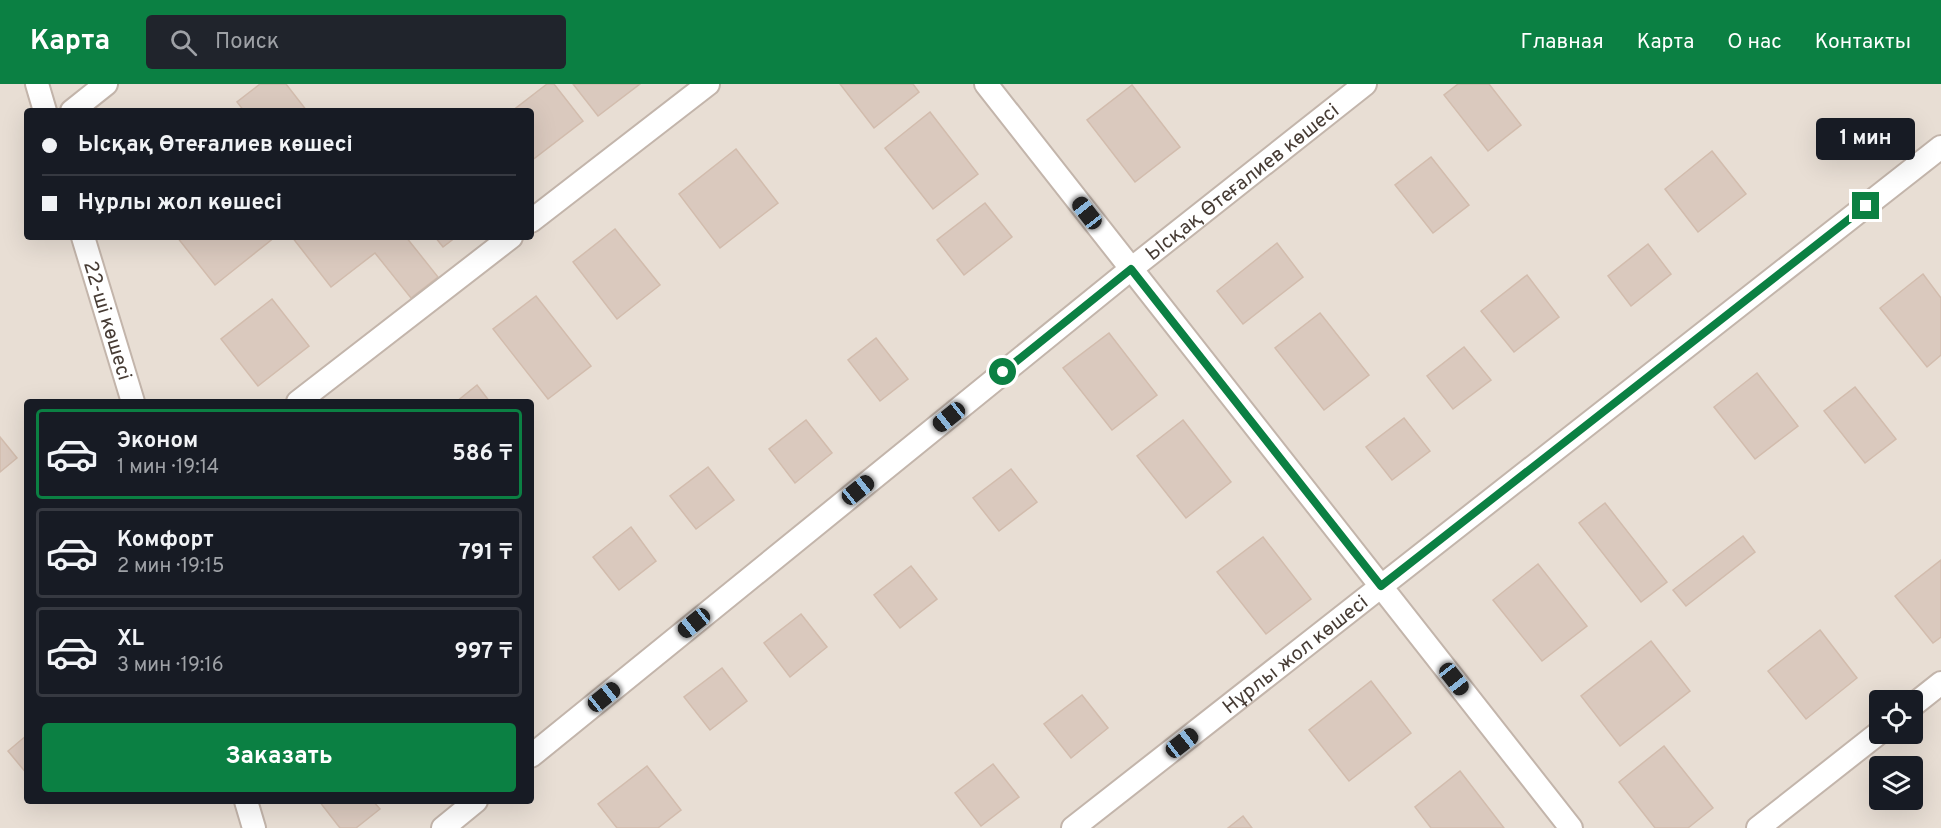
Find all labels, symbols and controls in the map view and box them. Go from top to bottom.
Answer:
search box [146,15,566,69]
text: Карта [30,24,110,60]
icon: search [167,26,200,59]
text: Поиск [215,29,279,56]
text: Главная [1520,29,1604,56]
text: Карта [1637,29,1694,56]
text: О нас [1727,29,1782,56]
text: Контакты [1815,29,1911,56]
street label: Ысқақ Өтеғалиев көшесі [1141,98,1345,268]
callout: 1 мин [1816,119,1916,161]
text: 1 мин [1840,126,1891,152]
text: Ысқақ Өтеғалиев көшесі [78,132,353,159]
text: Нұрлы жол көшесі [78,190,282,217]
route end [1852,192,1879,219]
car [1069,193,1105,233]
street label: 22-ші көшесі [76,258,137,384]
route start [989,358,1016,385]
car [929,399,969,435]
icon: car [45,427,99,481]
text: Эконом [117,428,198,455]
text: 586 ₸ [452,441,513,468]
text: 1 мин · 19:14 [117,455,219,481]
car [838,472,878,508]
icon: car [45,526,99,580]
text: Комфорт [117,527,214,554]
text: 791 ₸ [459,540,513,567]
text: 2 мин · 19:15 [117,554,224,580]
street label: Нұрлы жол көшесі [1218,590,1374,721]
car [674,605,714,641]
icon: car [45,625,99,679]
text: XL [117,626,144,653]
text: 997 ₸ [455,639,513,666]
text: 3 мин · 19:16 [117,653,224,679]
car [1436,659,1472,699]
car [584,679,624,715]
map controls [1869,690,1923,810]
button: locate [1869,690,1923,744]
button: Заказать [42,723,516,792]
car [1162,725,1202,761]
button: layers [1869,756,1923,810]

